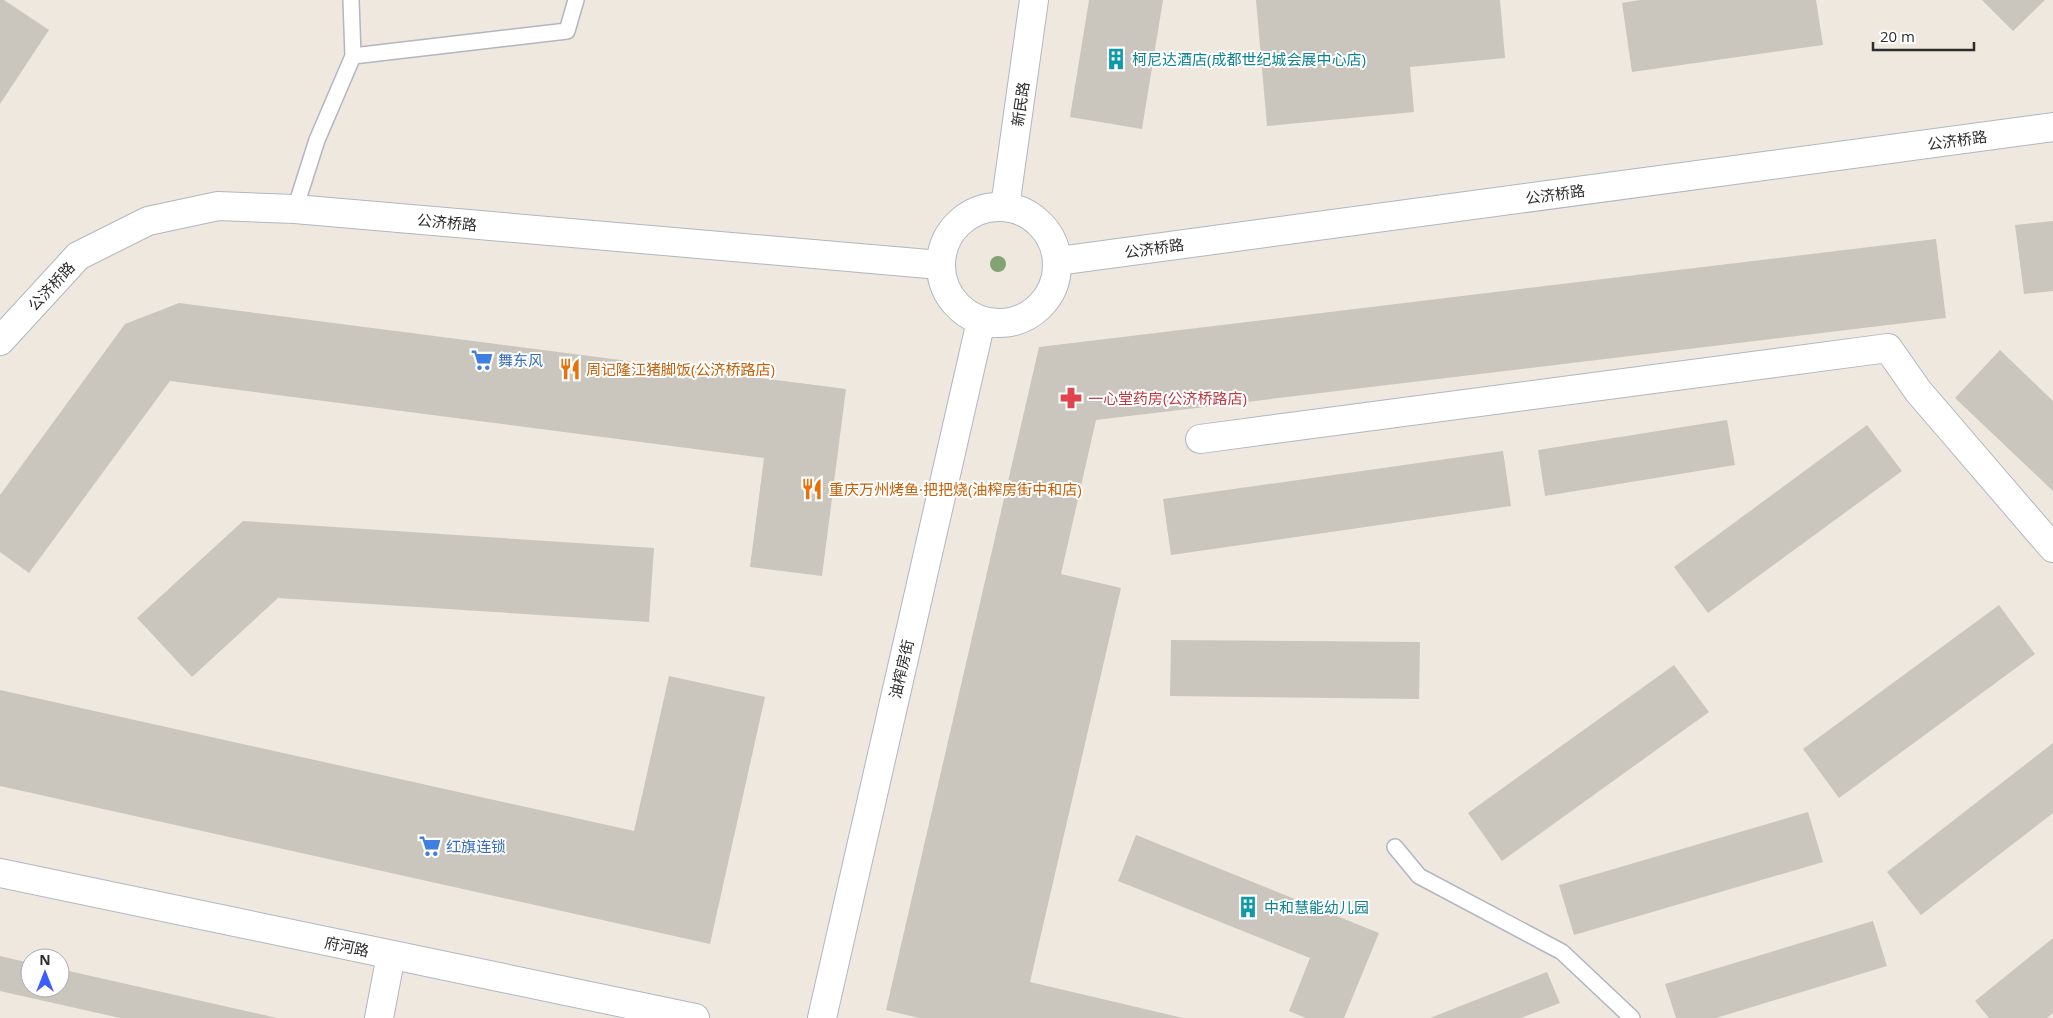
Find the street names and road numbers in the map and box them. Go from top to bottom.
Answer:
street label: 新民路 [1007,80,1033,128]
street label: 公济桥路 [1926,126,1988,154]
street label: 公济桥路 [1524,180,1586,208]
street label: 公济桥路 [416,209,478,235]
street label: 公济桥路 [1123,234,1185,262]
street label: 公济桥路 [23,257,79,315]
street label: 油榨房街 [885,638,917,700]
street label: 府河路 [323,932,371,960]

